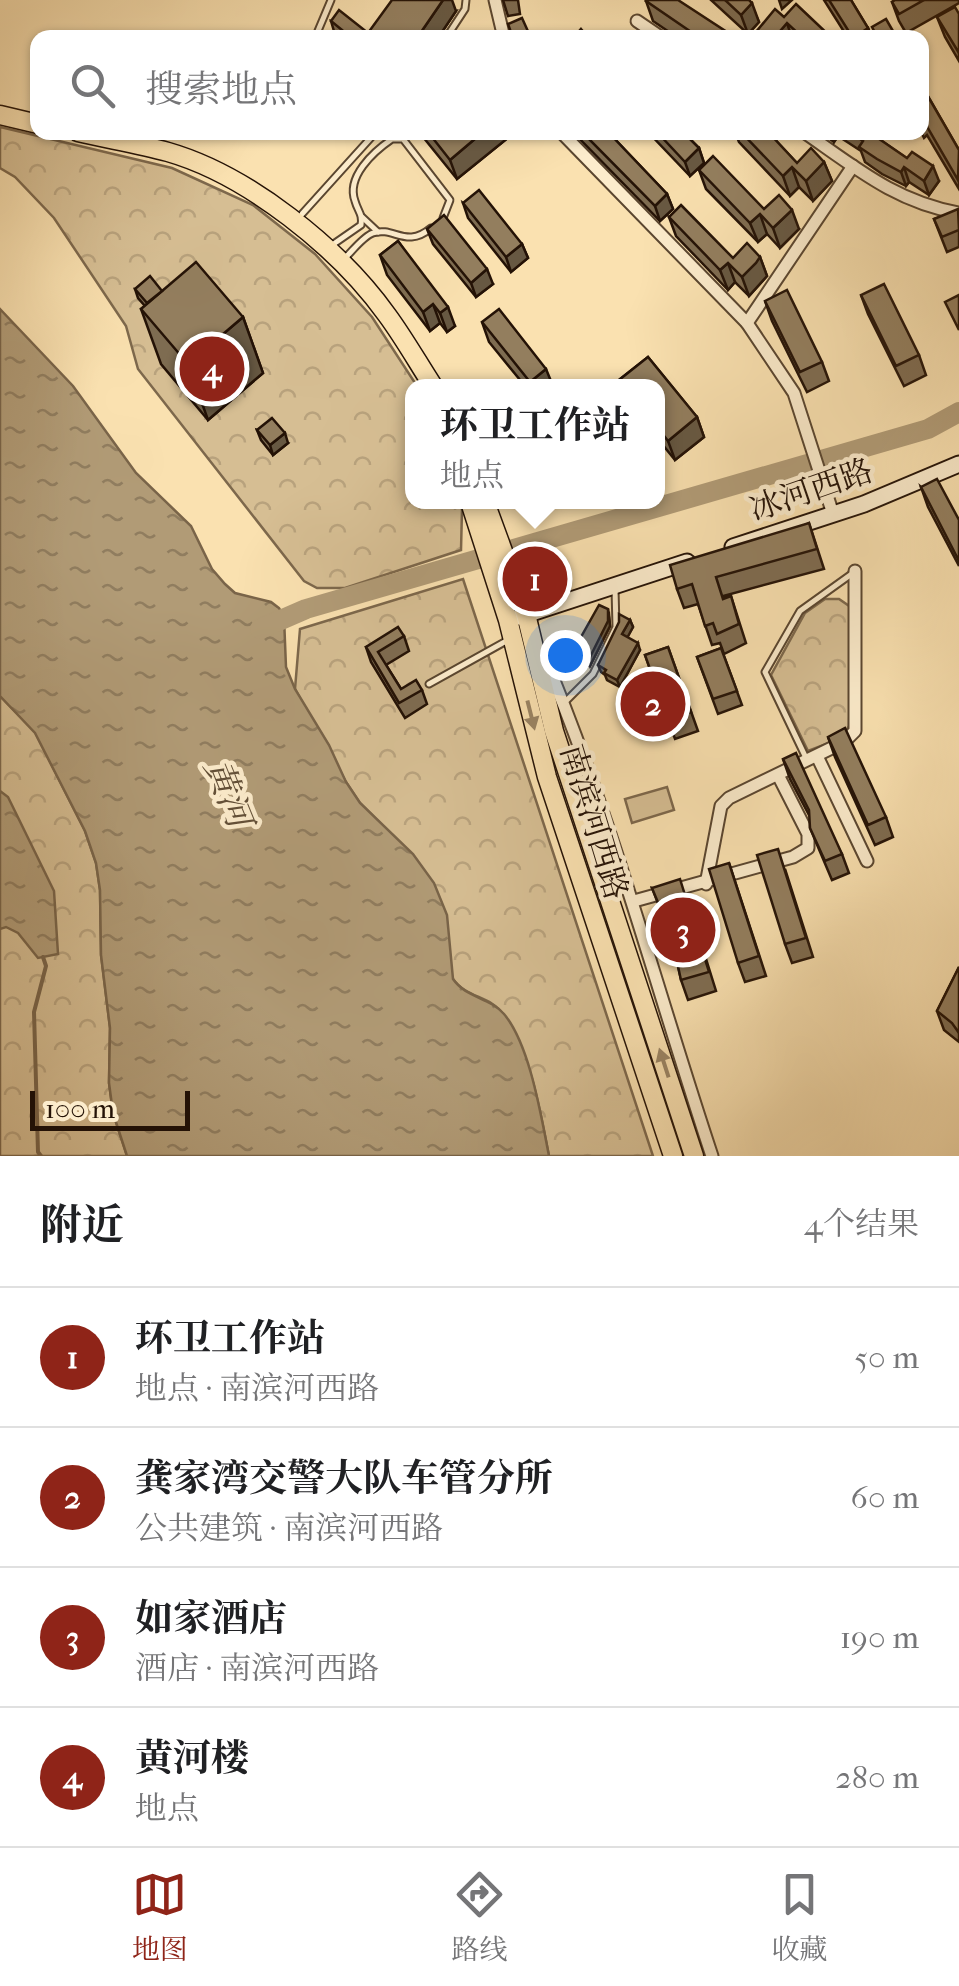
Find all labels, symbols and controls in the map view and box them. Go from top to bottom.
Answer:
search box [30,30,929,140]
icon: search [65,58,120,113]
text: 搜索地点 [145,67,297,112]
pin: 4 [180,332,244,406]
popup [405,379,665,509]
text: 环卫工作站 [440,403,630,448]
street label: 冰河西路 [744,452,878,528]
text: 地点 [440,457,504,494]
pin: 1 [502,542,568,616]
your location [540,630,591,681]
pin: 2 [620,666,686,742]
one-way arrow [524,700,539,731]
street label: 南滨河西路 [553,740,635,904]
water label: 黄河 [196,753,262,839]
pin: 3 [650,892,716,968]
one-way arrow [655,1048,670,1078]
scale bar [30,1086,190,1130]
text: 100 m [45,1092,115,1125]
text: 附近 [40,1201,124,1250]
text: 4个结果 [804,1206,919,1243]
text: 环卫工作站 [135,1316,325,1361]
text: 1 [67,1339,78,1376]
text: 50 m [854,1339,919,1376]
text: 地点 · 南滨河西路 [135,1370,379,1407]
text: 龚家湾交警大队车管分所 [135,1456,553,1501]
text: 2 [64,1479,81,1516]
text: 60 m [851,1479,919,1516]
text: 公共建筑 · 南滨河西路 [135,1510,443,1547]
text: 如家酒店 [135,1596,287,1641]
text: 3 [66,1619,79,1656]
text: 190 m [840,1619,919,1656]
text: 酒店 · 南滨河西路 [135,1650,379,1687]
text: 黄河楼 [135,1736,249,1781]
text: 4 [63,1759,82,1796]
text: 280 m [835,1759,919,1796]
text: 地点 [135,1790,199,1827]
tab: 地图 [132,1867,188,1967]
tab: 路线 [451,1867,507,1967]
tab: 收藏 [771,1867,827,1967]

